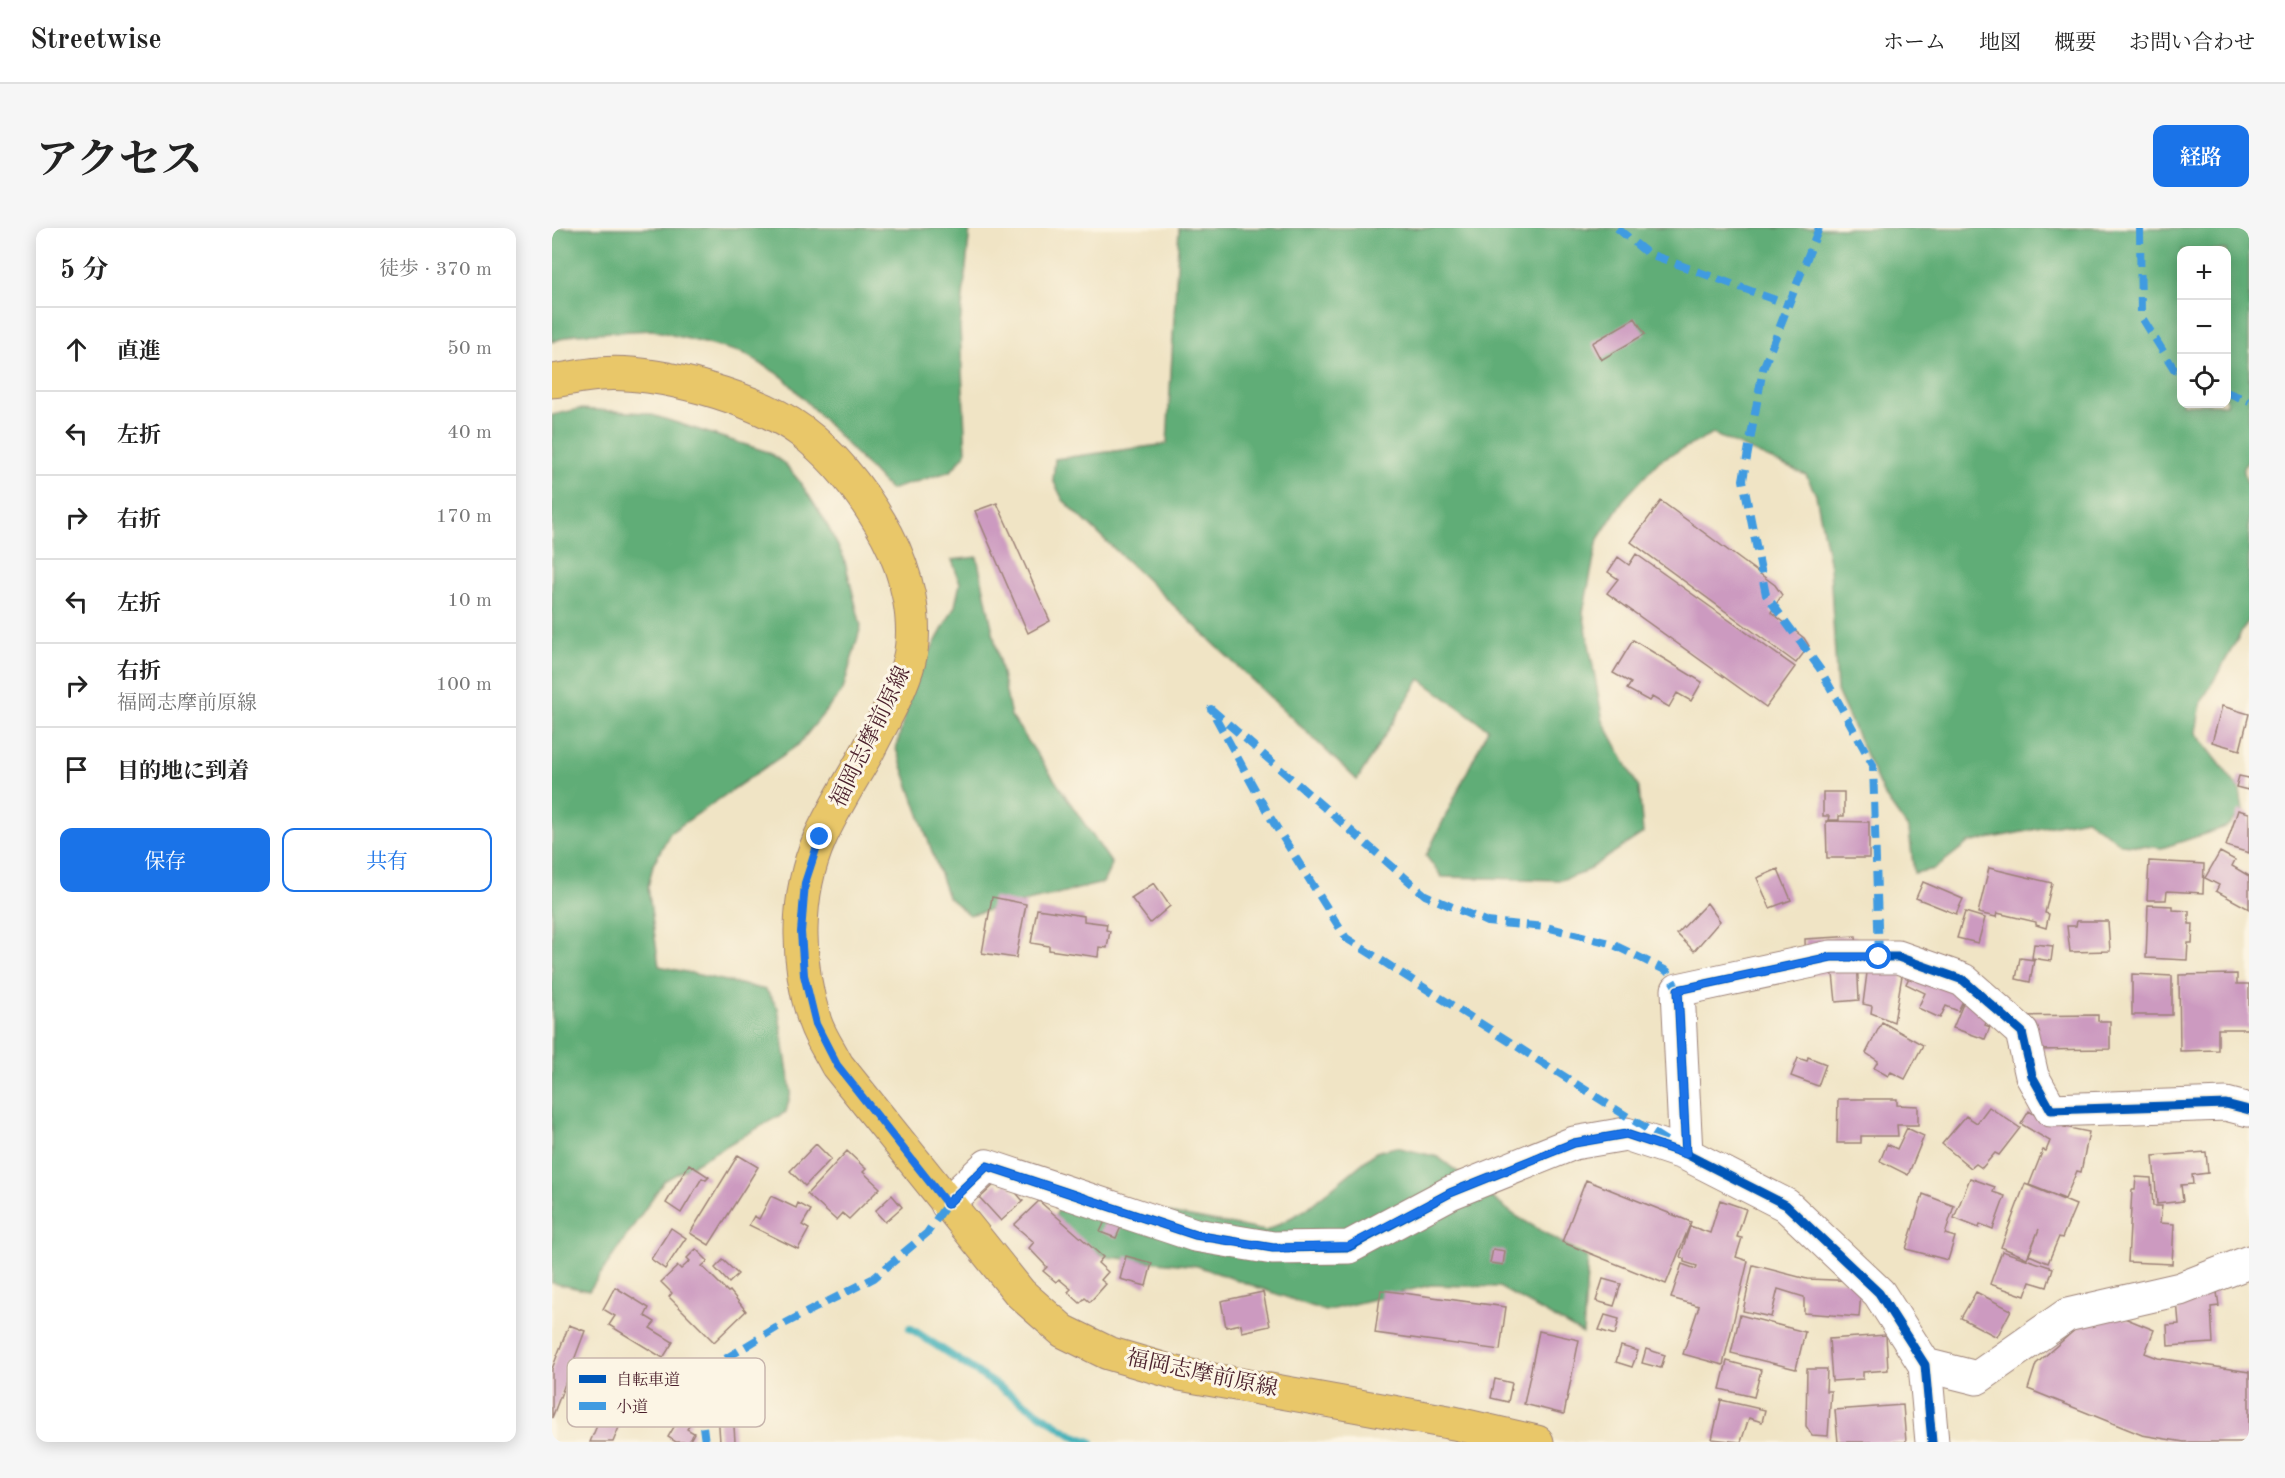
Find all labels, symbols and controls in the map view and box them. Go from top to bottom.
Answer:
text: Streetwise [30,27,162,55]
text: ホーム [1883,33,1946,54]
text: 地図 [1979,33,2021,54]
text: 概要 [2054,33,2096,54]
text: お問い合わせ [2129,33,2255,54]
button: 経路 [2153,125,2249,187]
text: アクセス [36,141,203,183]
map controls [2177,246,2231,408]
button: + [2177,246,2231,300]
text: 5 分 [60,258,108,284]
text: 徒歩 · 370 m [379,260,492,280]
button: − [2177,300,2231,354]
icon: ahead [60,333,93,366]
text: 50 m [447,339,492,359]
text: 直進 [117,341,161,363]
button: locate [2177,354,2231,408]
icon: left [60,417,93,450]
text: 40 m [447,423,492,443]
text: 左折 [117,425,161,447]
icon: right [60,501,93,534]
text: 170 m [436,507,492,527]
text: 右折 [117,509,161,531]
icon: left [60,585,93,618]
text: 10 m [447,591,492,611]
text: 左折 [117,593,161,615]
text: 右折 [117,661,161,683]
street label: 福岡志摩前原線 [826,662,915,811]
icon: right [60,669,93,702]
text: 100 m [436,675,492,695]
text: 福岡志摩前原線 [117,694,257,714]
icon: arrive [60,753,93,786]
text: 目的地に到着 [117,761,249,783]
route end [806,823,832,849]
button: 保存 [60,828,270,892]
button: 共有 [282,828,492,892]
route start [1865,943,1891,969]
street label: 福岡志摩前原線 [1124,1345,1280,1401]
legend [567,1358,765,1427]
text: 自転車道 [616,1371,680,1389]
text: 小道 [616,1398,648,1416]

